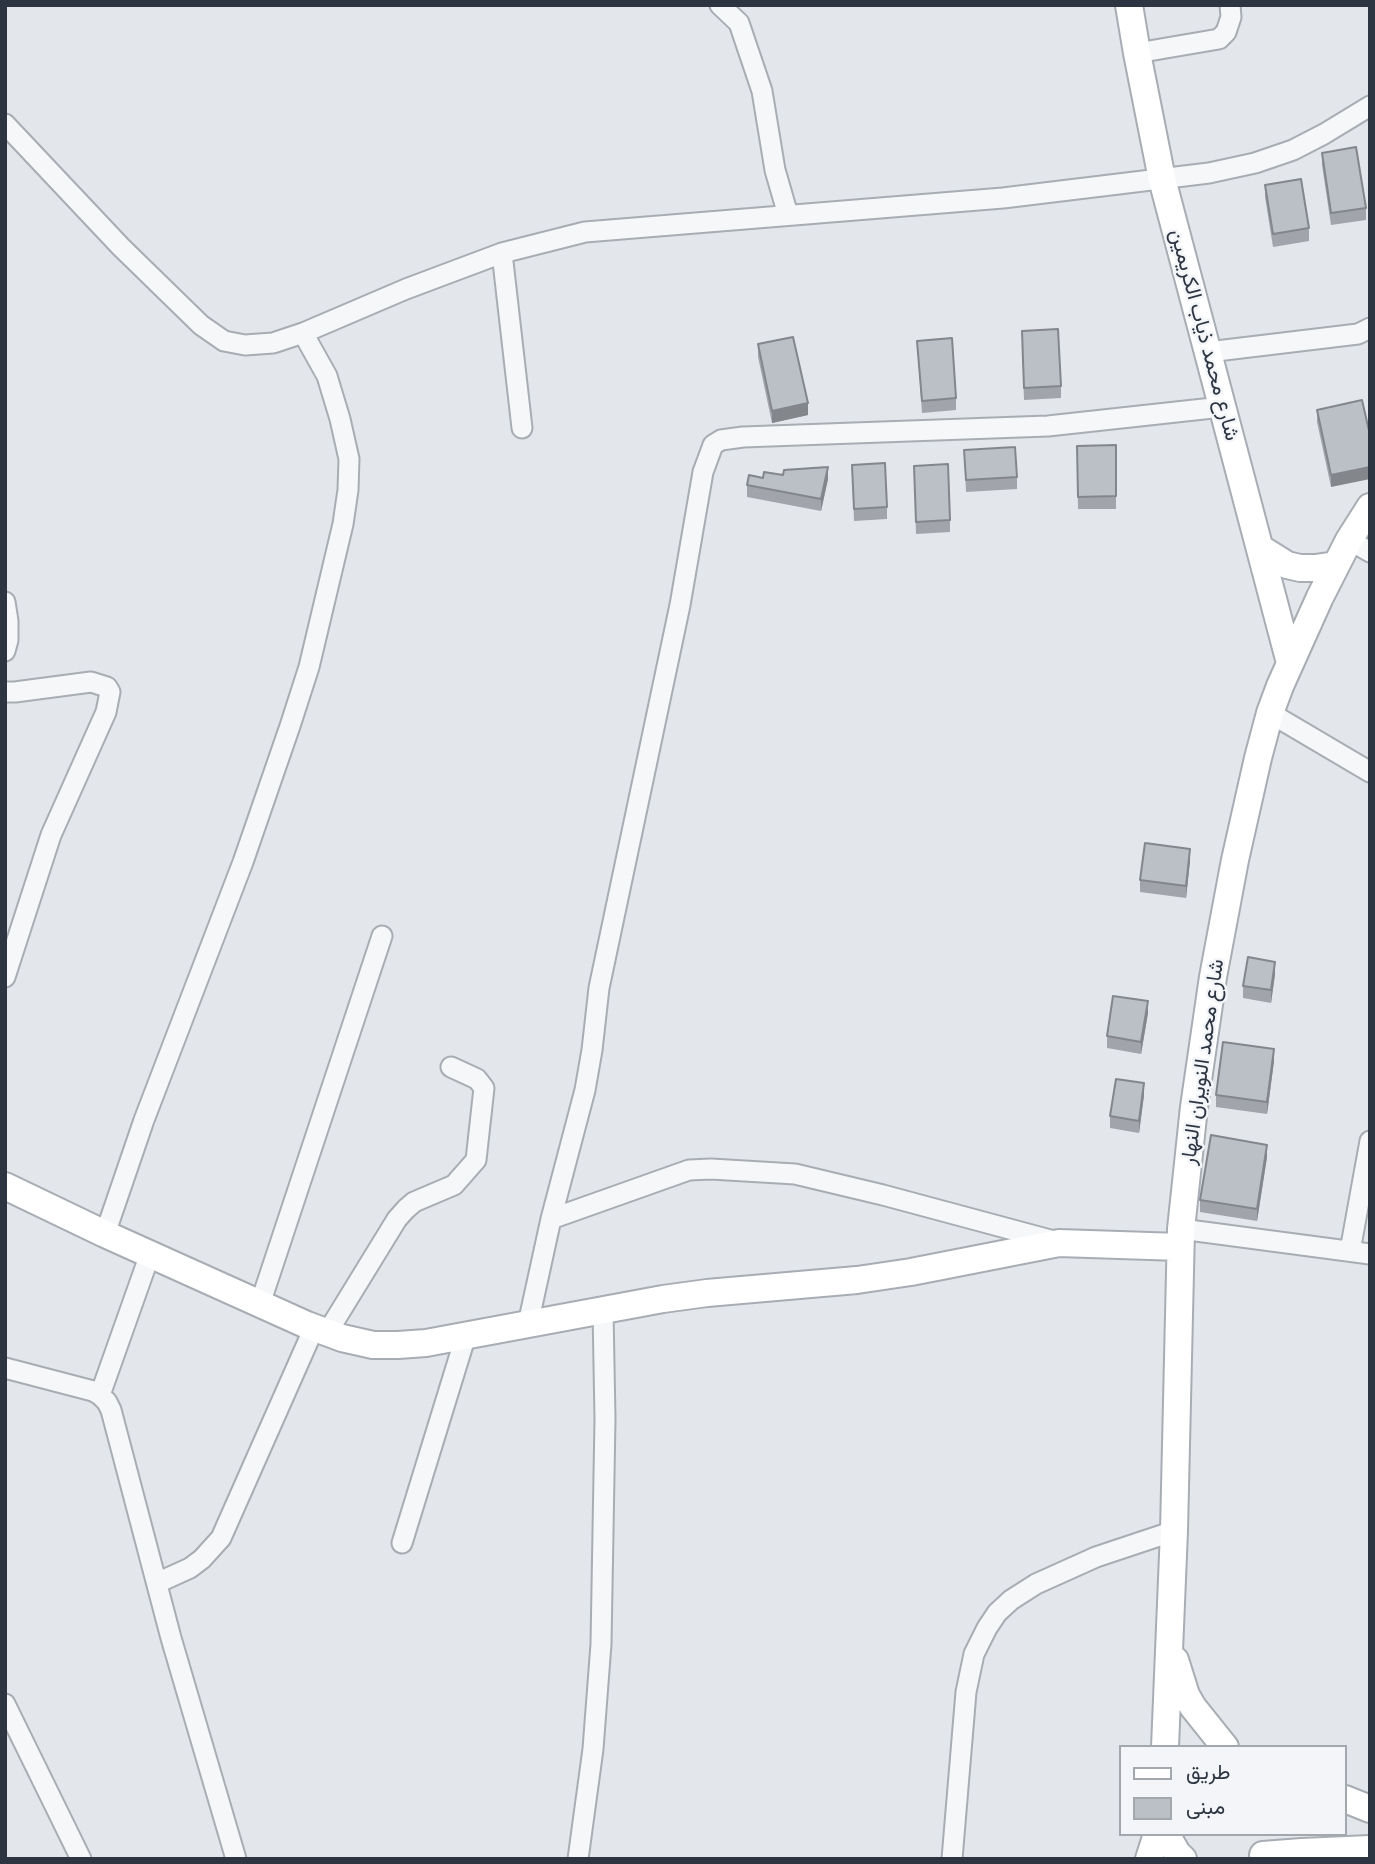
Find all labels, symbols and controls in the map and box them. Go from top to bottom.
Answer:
street label: شارع محمد ذياب الكريمين [1164,226,1244,444]
street label: شارع محمد النويران النهار [1176,958,1230,1166]
legend [1120,1745,1347,1836]
text: طريق [1186,1759,1231,1785]
text: مبنى [1186,1794,1225,1820]

